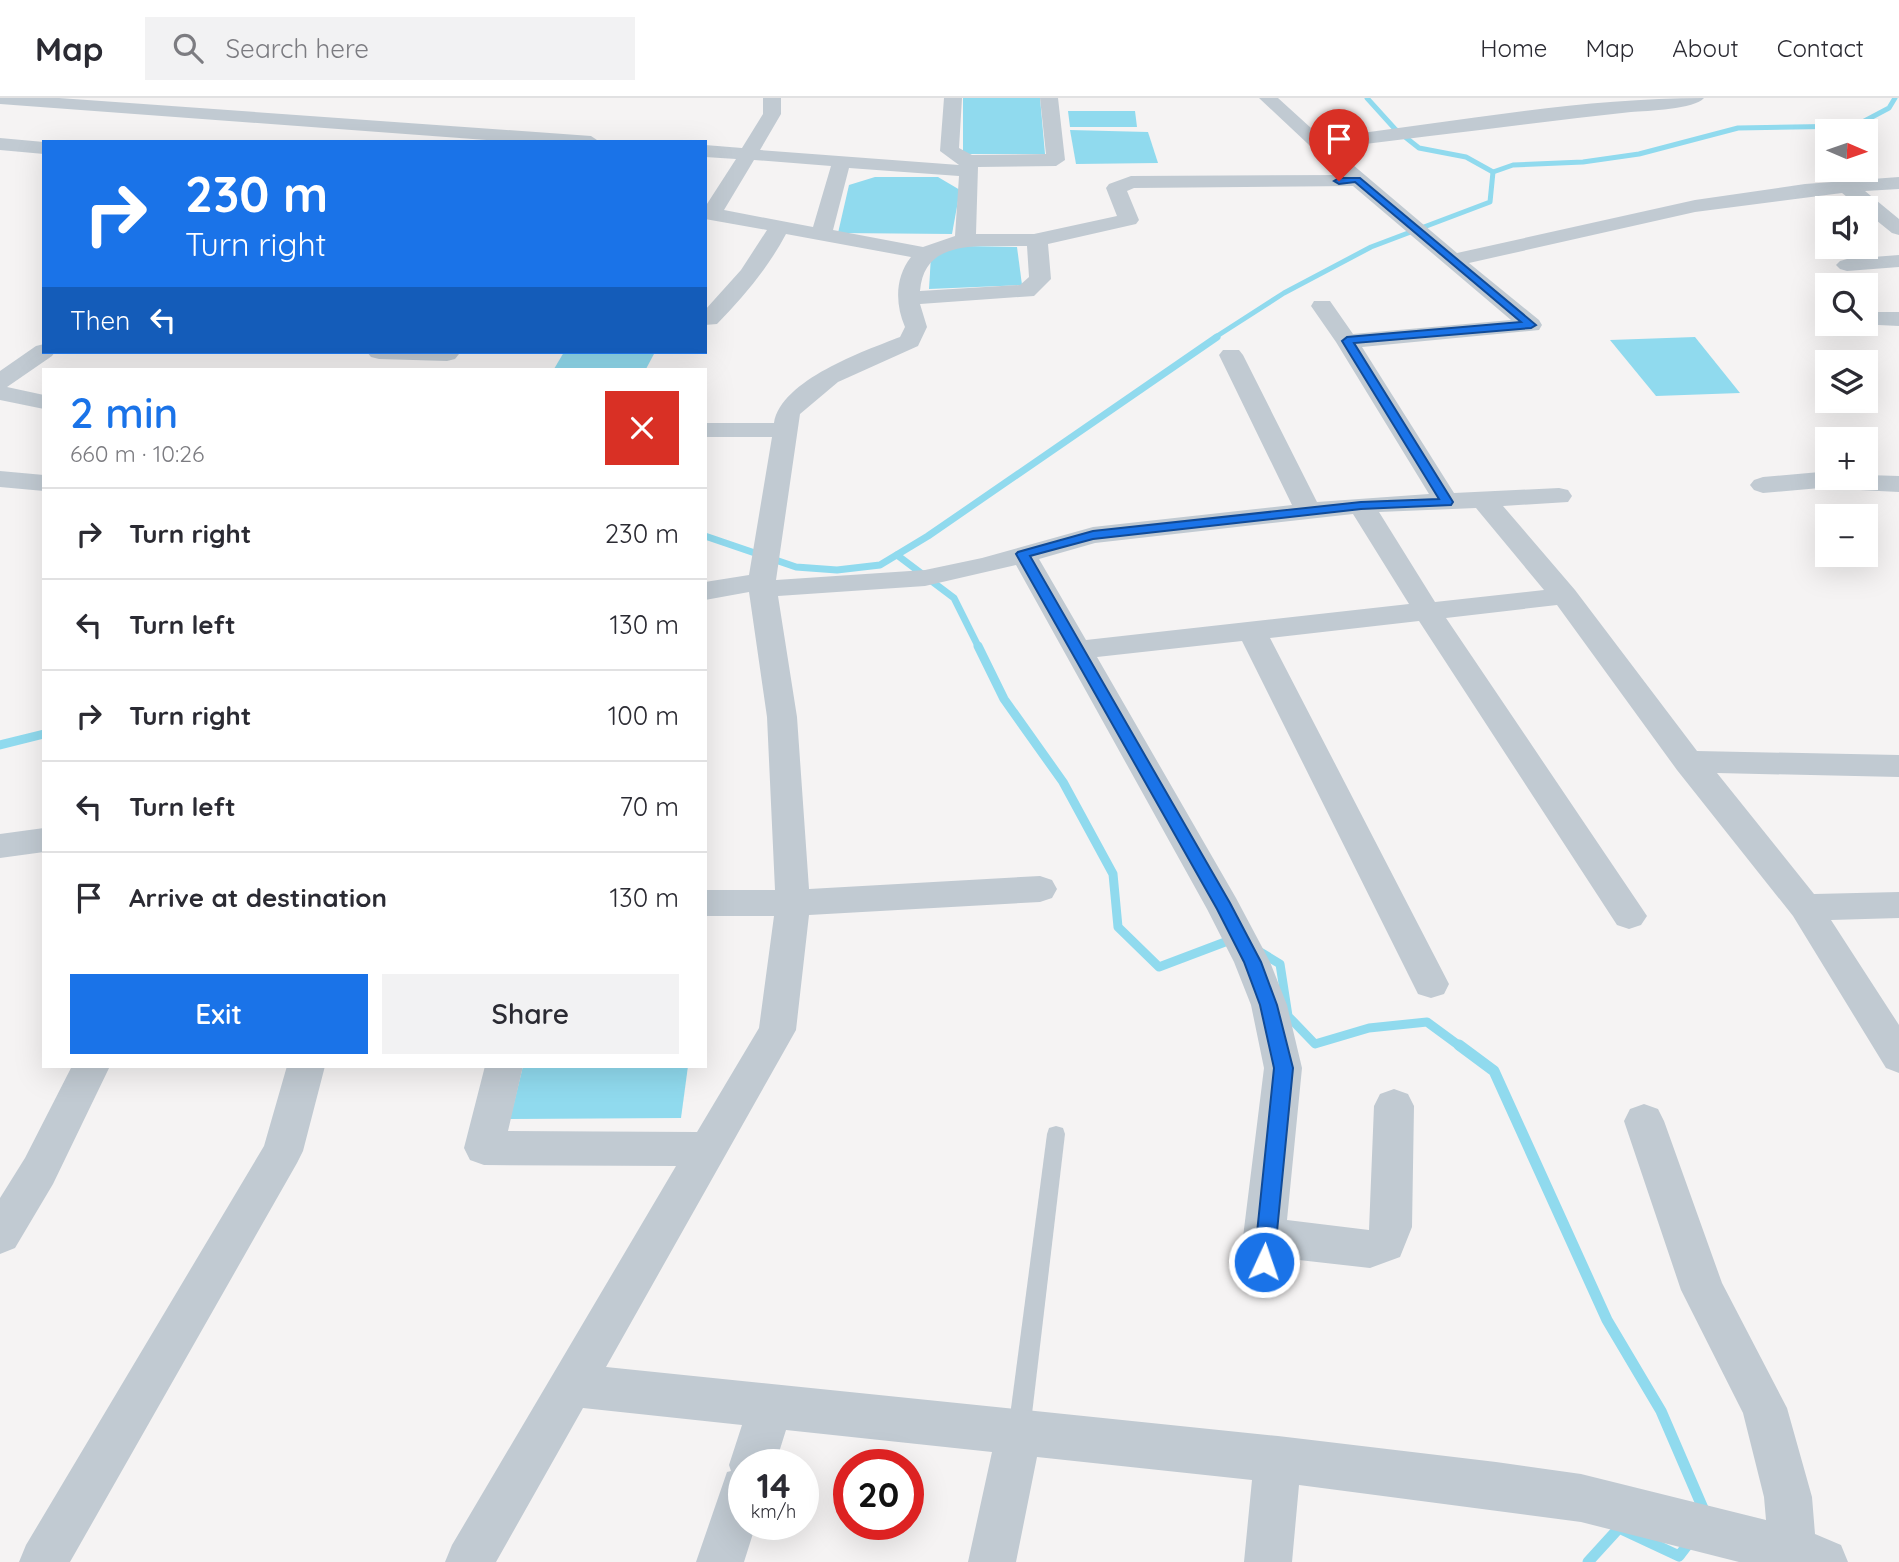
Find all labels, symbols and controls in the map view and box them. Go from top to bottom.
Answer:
search box [145,17,635,80]
text: Map [35,28,103,69]
icon: search [169,29,207,67]
text: Search here [225,32,369,65]
text: Home [1480,33,1547,63]
text: Map [1585,33,1634,63]
text: About [1672,33,1739,63]
text: Contact [1777,33,1864,63]
pin [1309,109,1369,181]
north arrow [1815,119,1878,182]
map controls [1815,119,1878,567]
icon: arrive [1320,120,1358,158]
text: 230 m [185,163,328,224]
icon: right [70,168,161,259]
button: sound [1815,196,1878,259]
text: Turn right [185,224,326,264]
button: search [1815,273,1878,336]
icon: left [144,301,182,339]
text: Then [70,304,130,337]
button: layers [1815,350,1878,413]
text: 2 min [70,386,178,439]
button: close [605,391,679,465]
button: + [1815,427,1878,490]
text: 660 m · 10:26 [70,439,204,468]
button: − [1815,504,1878,567]
icon: right [70,515,108,553]
text: Turn right [129,517,251,550]
text: 230 m [605,517,679,550]
icon: left [70,606,108,644]
text: Turn left [129,608,236,641]
text: 130 m [609,608,679,641]
icon: right [70,697,108,735]
text: Turn right [129,699,251,732]
text: 100 m [608,699,679,732]
icon: left [70,788,108,826]
text: Turn left [129,790,236,823]
text: 70 m [619,790,679,823]
icon: arrive [70,879,108,917]
text: Arrive at destination [129,881,387,914]
text: 130 m [609,881,679,914]
button: Exit [70,974,368,1054]
button: Share [382,974,679,1054]
position arrow [1227,1225,1301,1299]
speed limit sign: 20 [833,1449,924,1540]
text: 14 [756,1463,791,1507]
text: km/h [751,1500,796,1523]

